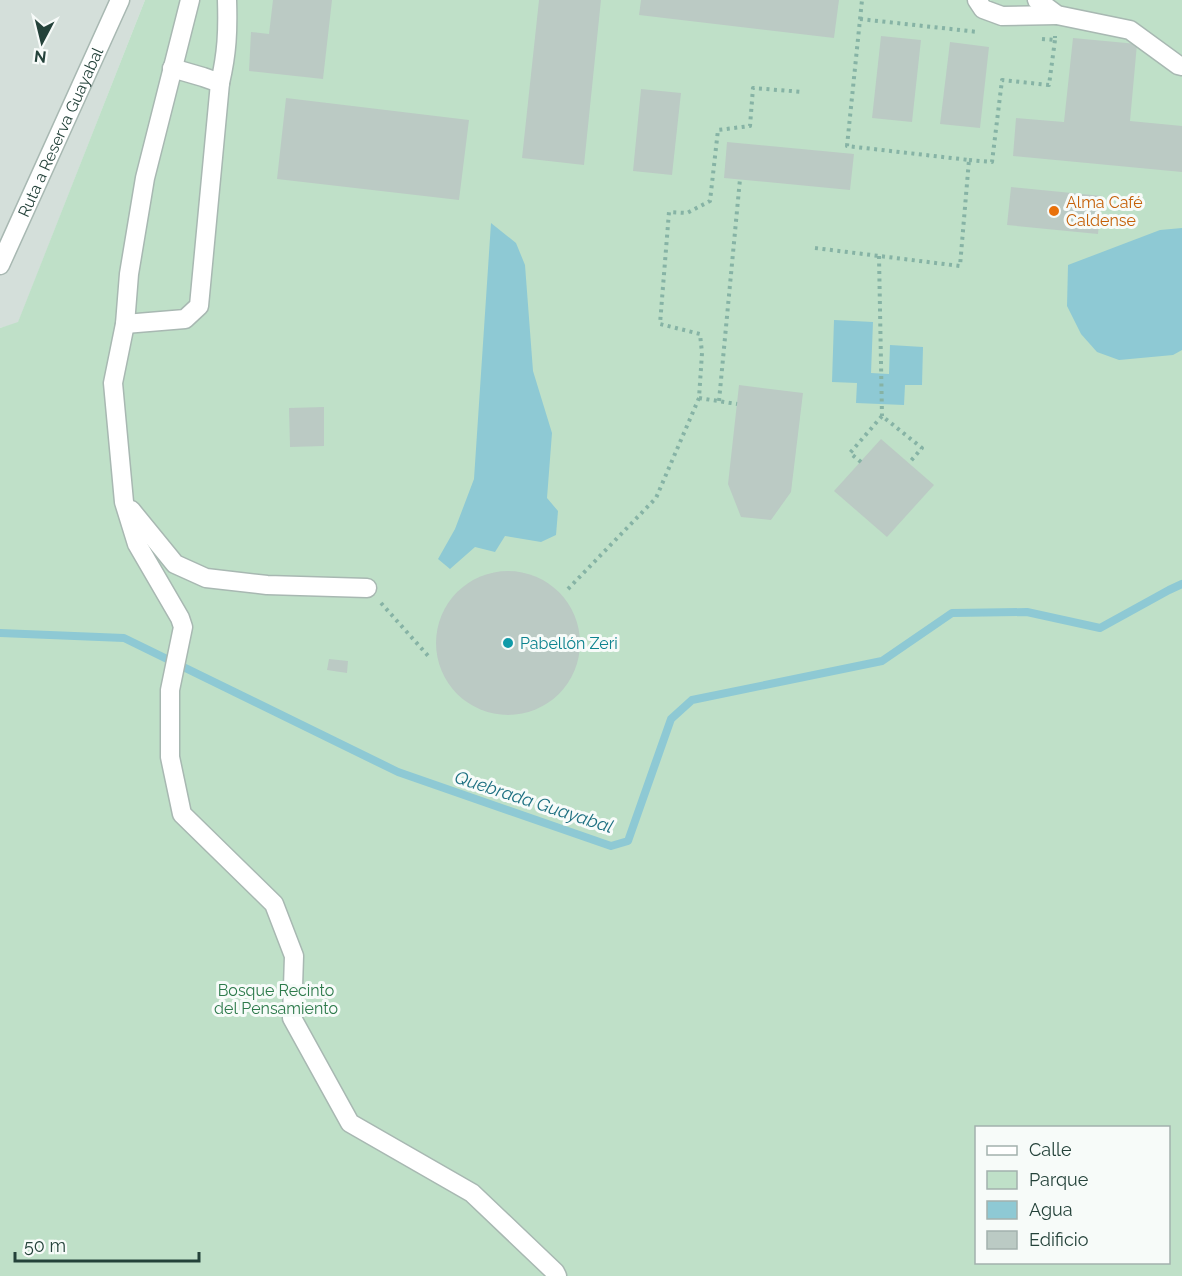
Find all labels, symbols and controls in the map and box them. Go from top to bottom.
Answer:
north arrow [12,12,72,72]
street label: Ruta a Reserva Guayabal [14,44,108,220]
text: N [33,46,47,67]
place label: Alma Café Caldense [1066,193,1143,230]
marker: Alma Café Caldense [1047,204,1061,218]
place label: Pabellón Zeri [520,634,618,653]
marker: Pabellón Zeri [501,636,515,650]
water label: Quebrada Guayabal [452,766,616,837]
park label: Bosque Recinto del Pensamiento [214,981,338,1018]
legend [975,1126,1170,1264]
text: Calle [1029,1139,1072,1160]
text: Parque [1029,1169,1089,1190]
text: Agua [1029,1199,1073,1220]
scale bar [15,1225,200,1263]
text: Edificio [1029,1229,1089,1250]
text: 50 m [24,1235,66,1256]

